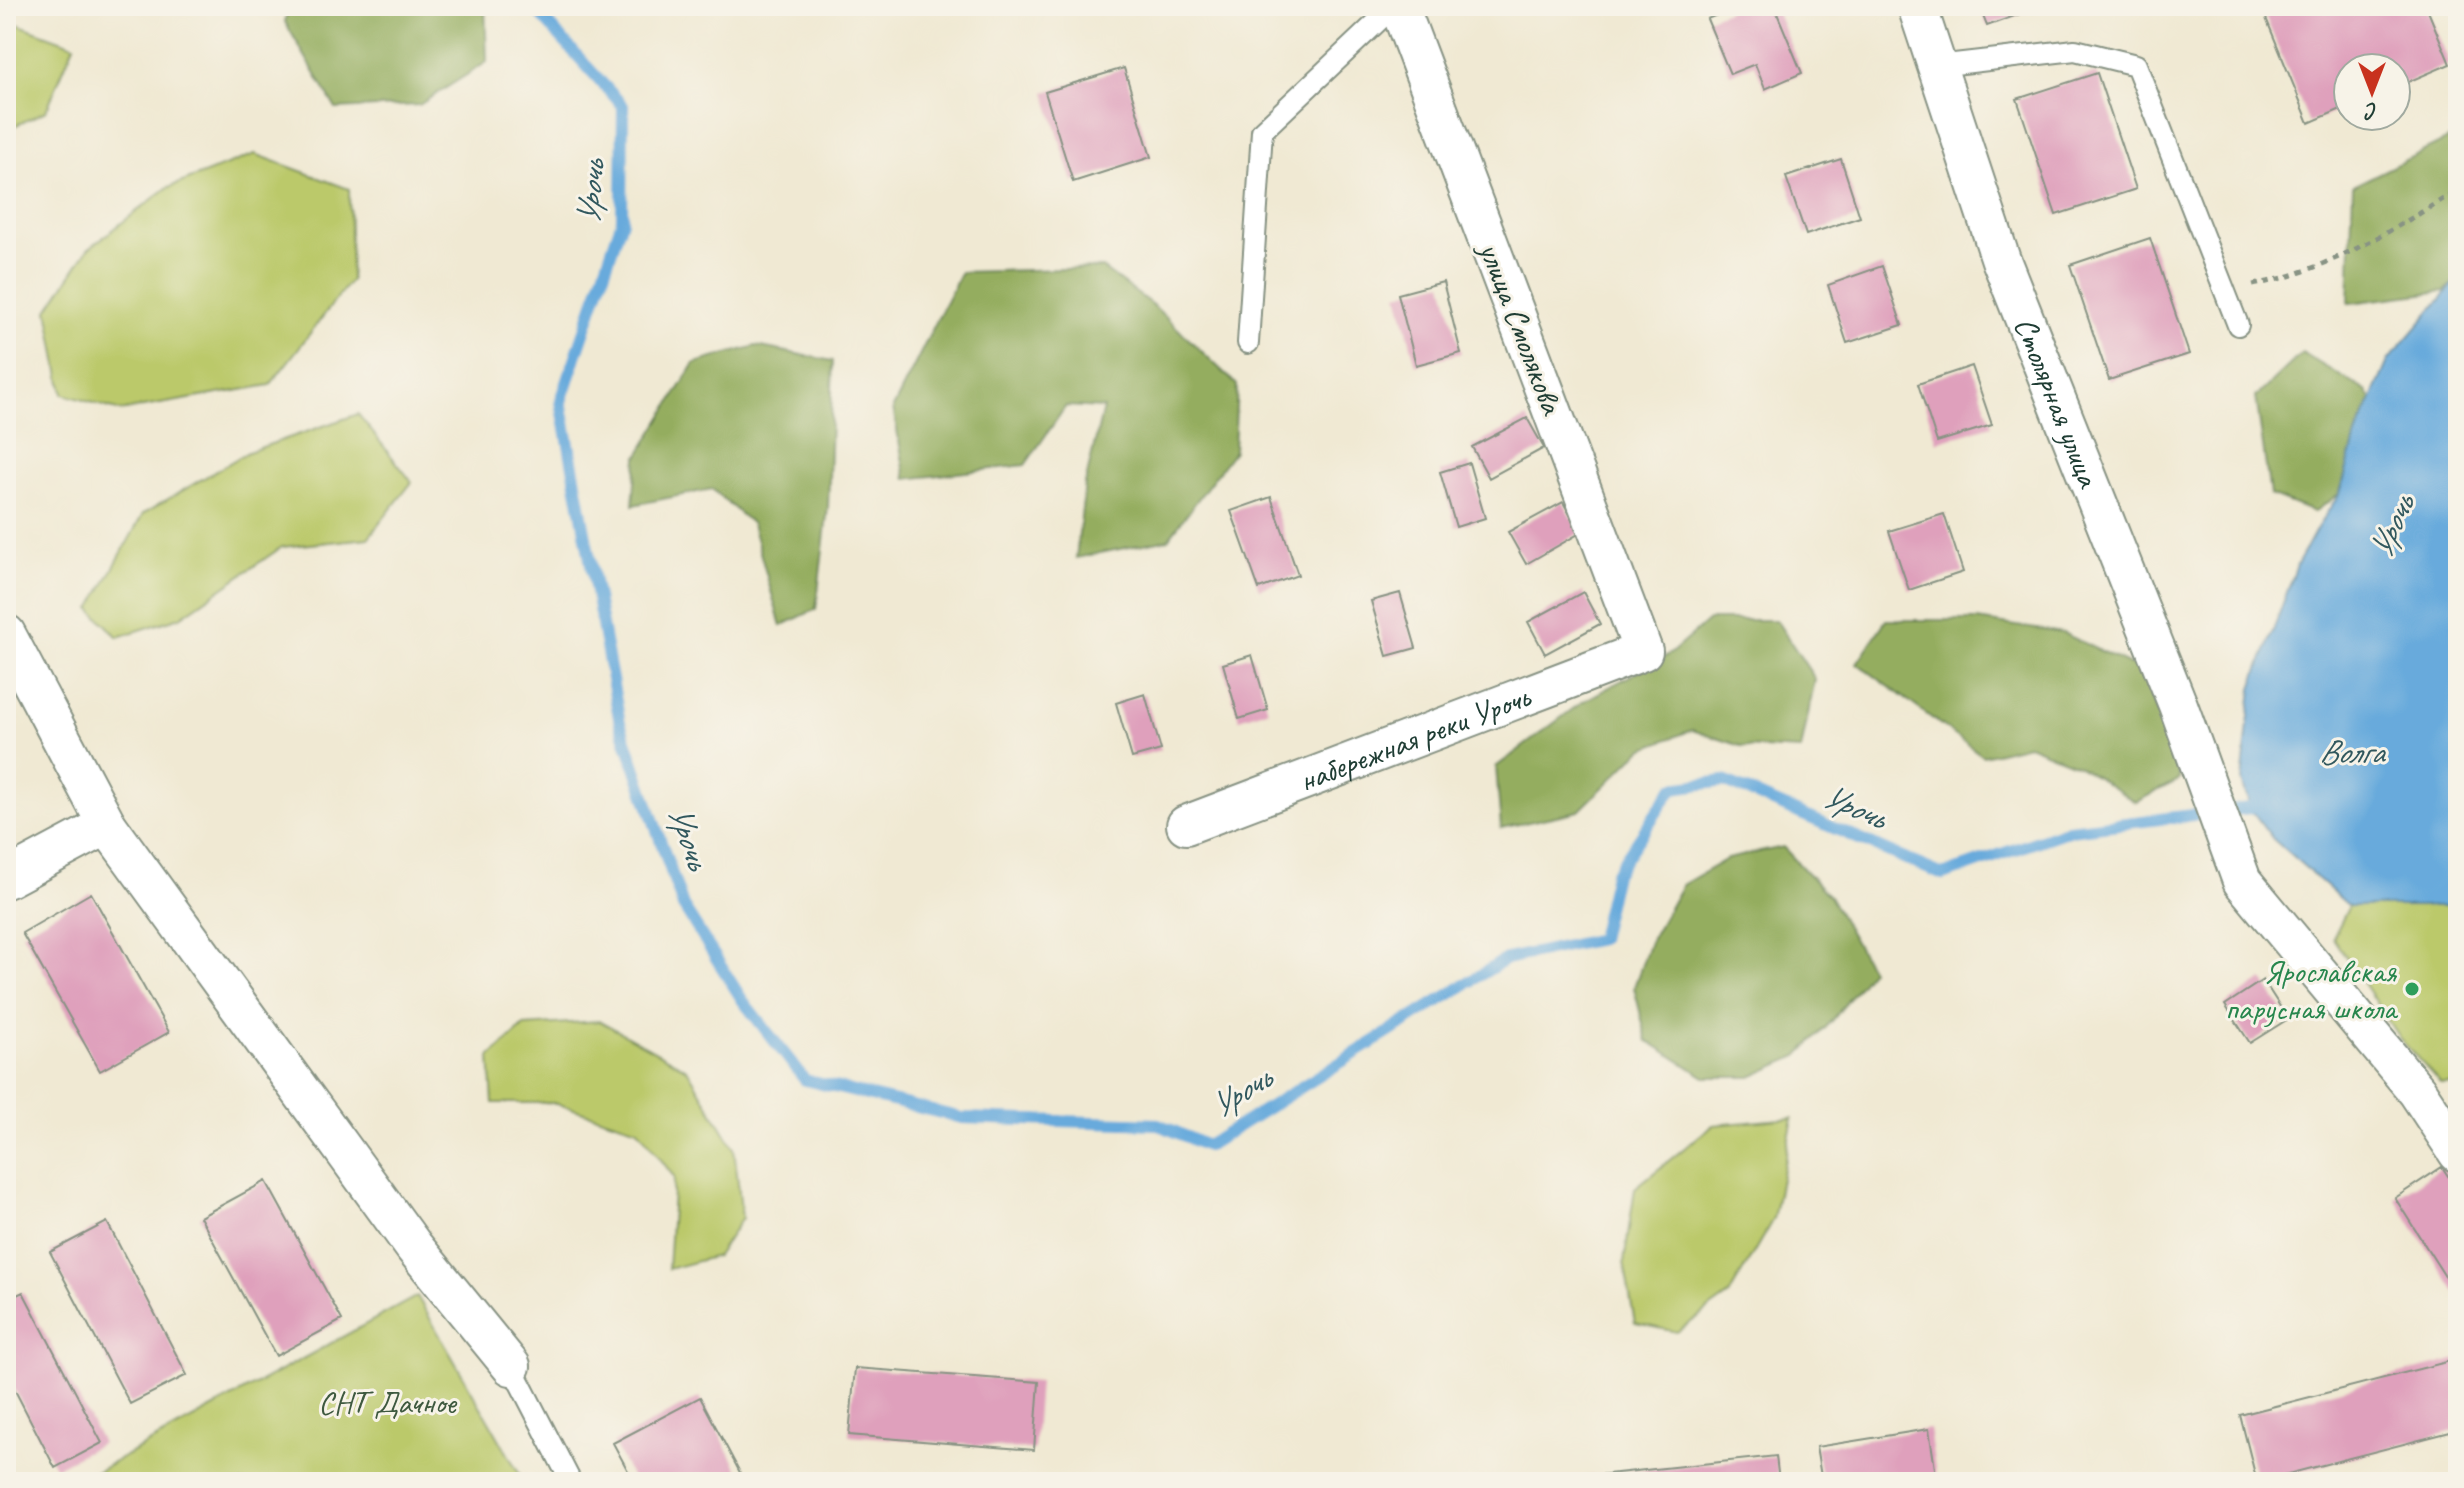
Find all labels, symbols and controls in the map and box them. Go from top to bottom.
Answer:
north arrow [2332,52,2412,132]
text: С [2363,97,2377,125]
water label: Урочь [566,156,615,227]
street label: улица Смолякова [1469,235,1573,421]
street label: Столярная улица [2005,311,2110,494]
water label: Урочь [2358,486,2425,565]
street label: набережная реки Урочь [1293,675,1537,801]
water label: Волга [2319,730,2387,773]
water label: Урочь [1816,774,1895,840]
water label: Урочь [658,799,721,877]
place label: Ярославская парусная школа [2225,951,2399,1029]
marker: Ярославская парусная школа [2403,980,2421,998]
water label: Урочь [1201,1055,1282,1127]
park label: СНТ Дачное [318,1382,458,1423]

